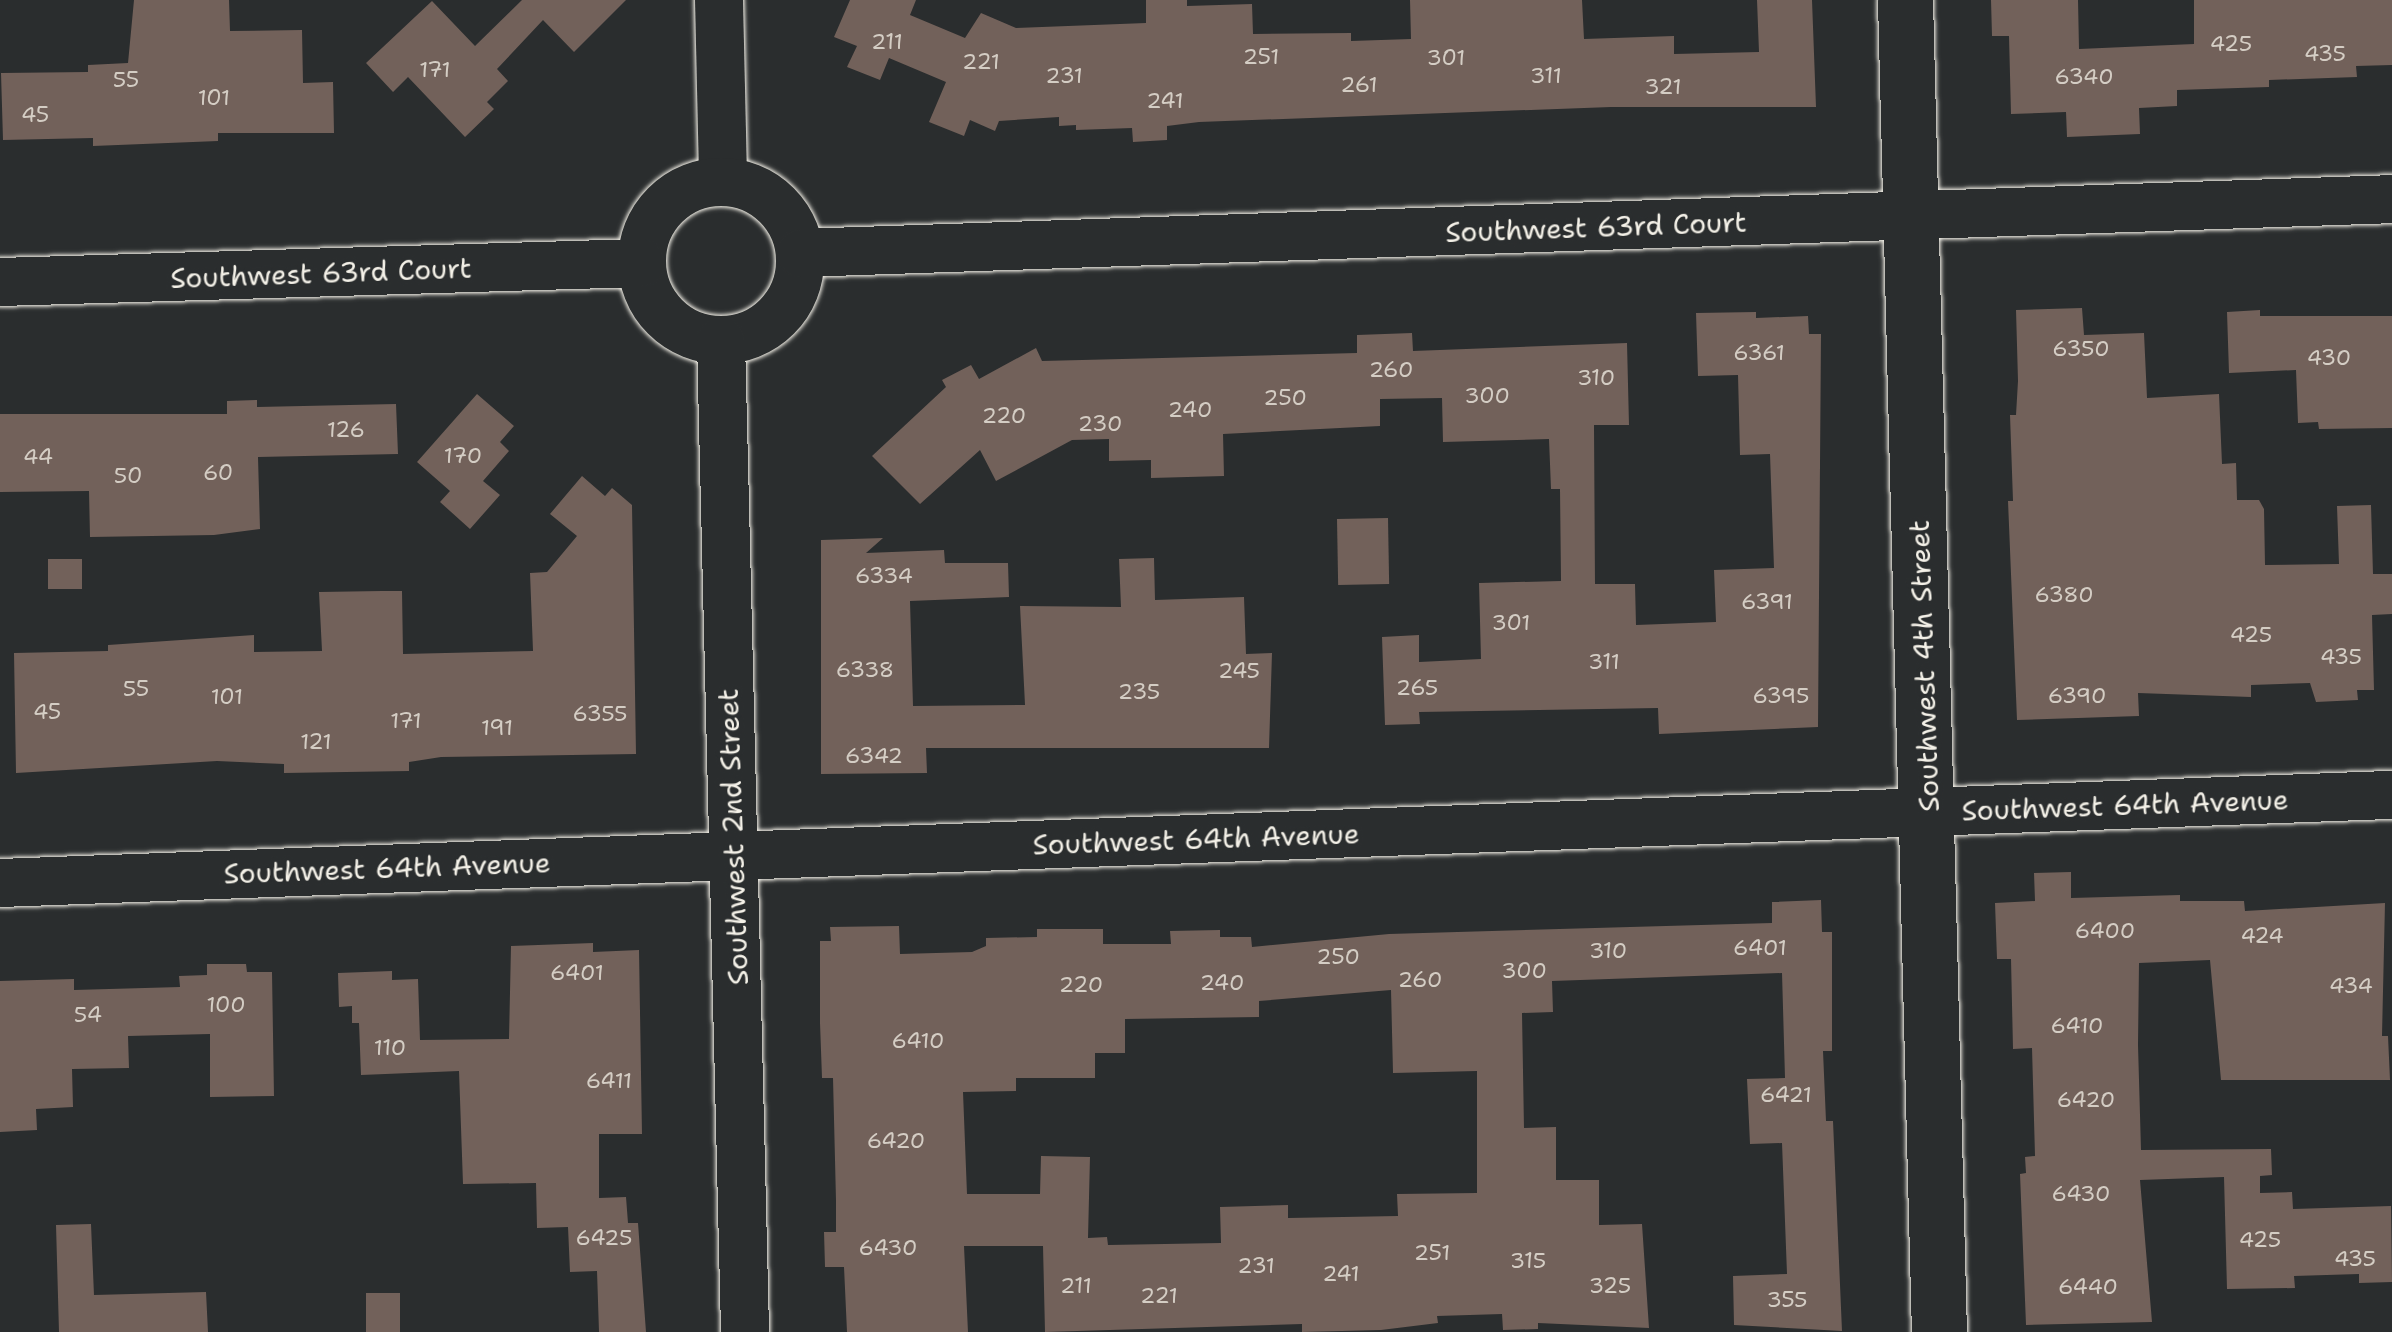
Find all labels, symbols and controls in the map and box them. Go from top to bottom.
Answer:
house number: 211 [871,29,903,55]
house number: 425 [2210,31,2252,57]
house number: 435 [2304,41,2346,67]
house number: 251 [1243,44,1279,70]
house number: 301 [1427,45,1465,71]
house number: 221 [962,49,1000,75]
house number: 171 [419,57,451,83]
house number: 231 [1045,63,1083,89]
house number: 311 [1530,63,1562,89]
house number: 6340 [2054,64,2114,90]
house number: 55 [113,67,139,93]
house number: 261 [1340,72,1378,98]
house number: 321 [1644,74,1682,100]
house number: 101 [198,85,230,111]
house number: 241 [1146,88,1184,114]
house number: 45 [21,102,49,128]
street label: Southwest 63rd Court [1445,205,1747,249]
street label: Southwest 63rd Court [170,251,472,295]
house number: 6350 [2052,336,2110,362]
house number: 6361 [1733,340,1785,366]
house number: 430 [2307,345,2351,371]
house number: 260 [1369,357,1413,383]
house number: 310 [1577,365,1615,391]
house number: 300 [1464,383,1510,409]
house number: 250 [1263,385,1307,411]
house number: 240 [1168,397,1212,423]
house number: 220 [982,403,1026,429]
house number: 230 [1078,411,1122,437]
house number: 126 [327,417,365,443]
house number: 170 [444,443,482,469]
house number: 44 [23,444,53,470]
house number: 60 [203,460,233,486]
house number: 50 [114,463,142,489]
street label: Southwest 4th Street [1902,520,1946,812]
house number: 6334 [855,563,913,589]
house number: 6380 [2034,582,2094,608]
house number: 6391 [1741,589,1793,615]
house number: 301 [1492,610,1530,636]
house number: 425 [2230,622,2272,648]
house number: 435 [2320,644,2362,670]
house number: 311 [1588,649,1620,675]
house number: 6338 [836,657,894,683]
house number: 245 [1218,658,1260,684]
house number: 265 [1396,675,1438,701]
house number: 55 [123,676,149,702]
house number: 235 [1118,679,1160,705]
house number: 6395 [1753,683,1809,709]
house number: 6390 [2048,683,2106,709]
house number: 101 [211,684,243,710]
street label: Southwest 2nd Street [711,688,755,986]
house number: 45 [33,699,61,725]
house number: 6355 [572,701,628,727]
house number: 171 [390,708,422,734]
house number: 191 [481,715,513,741]
house number: 121 [300,729,332,755]
house number: 6342 [845,743,903,769]
street label: Southwest 64th Avenue [1961,783,2289,827]
street label: Southwest 64th Avenue [1032,817,1360,861]
street label: Southwest 64th Avenue [223,846,551,890]
house number: 6400 [2075,918,2135,944]
house number: 424 [2240,923,2284,949]
house number: 6401 [1733,935,1787,961]
house number: 310 [1589,938,1627,964]
house number: 250 [1316,944,1360,970]
house number: 300 [1501,958,1547,984]
house number: 6401 [550,960,604,986]
house number: 260 [1398,967,1442,993]
house number: 240 [1200,970,1244,996]
house number: 220 [1059,972,1103,998]
house number: 434 [2329,973,2373,999]
house number: 100 [206,992,246,1018]
house number: 54 [74,1002,102,1028]
house number: 6410 [2051,1013,2103,1039]
house number: 6410 [892,1028,944,1054]
house number: 110 [374,1035,406,1061]
house number: 6411 [586,1068,632,1094]
house number: 6421 [1760,1082,1812,1108]
house number: 6420 [2057,1087,2115,1113]
house number: 6420 [867,1128,925,1154]
house number: 6430 [2052,1181,2110,1207]
house number: 6425 [576,1225,632,1251]
house number: 425 [2239,1227,2281,1253]
house number: 6430 [859,1235,917,1261]
house number: 251 [1414,1240,1450,1266]
house number: 435 [2334,1246,2376,1272]
house number: 315 [1510,1248,1546,1274]
house number: 231 [1237,1253,1275,1279]
house number: 241 [1322,1261,1360,1287]
house number: 211 [1060,1273,1092,1299]
house number: 325 [1589,1273,1631,1299]
house number: 6440 [2058,1274,2118,1300]
house number: 221 [1140,1283,1178,1309]
house number: 355 [1767,1287,1807,1313]

